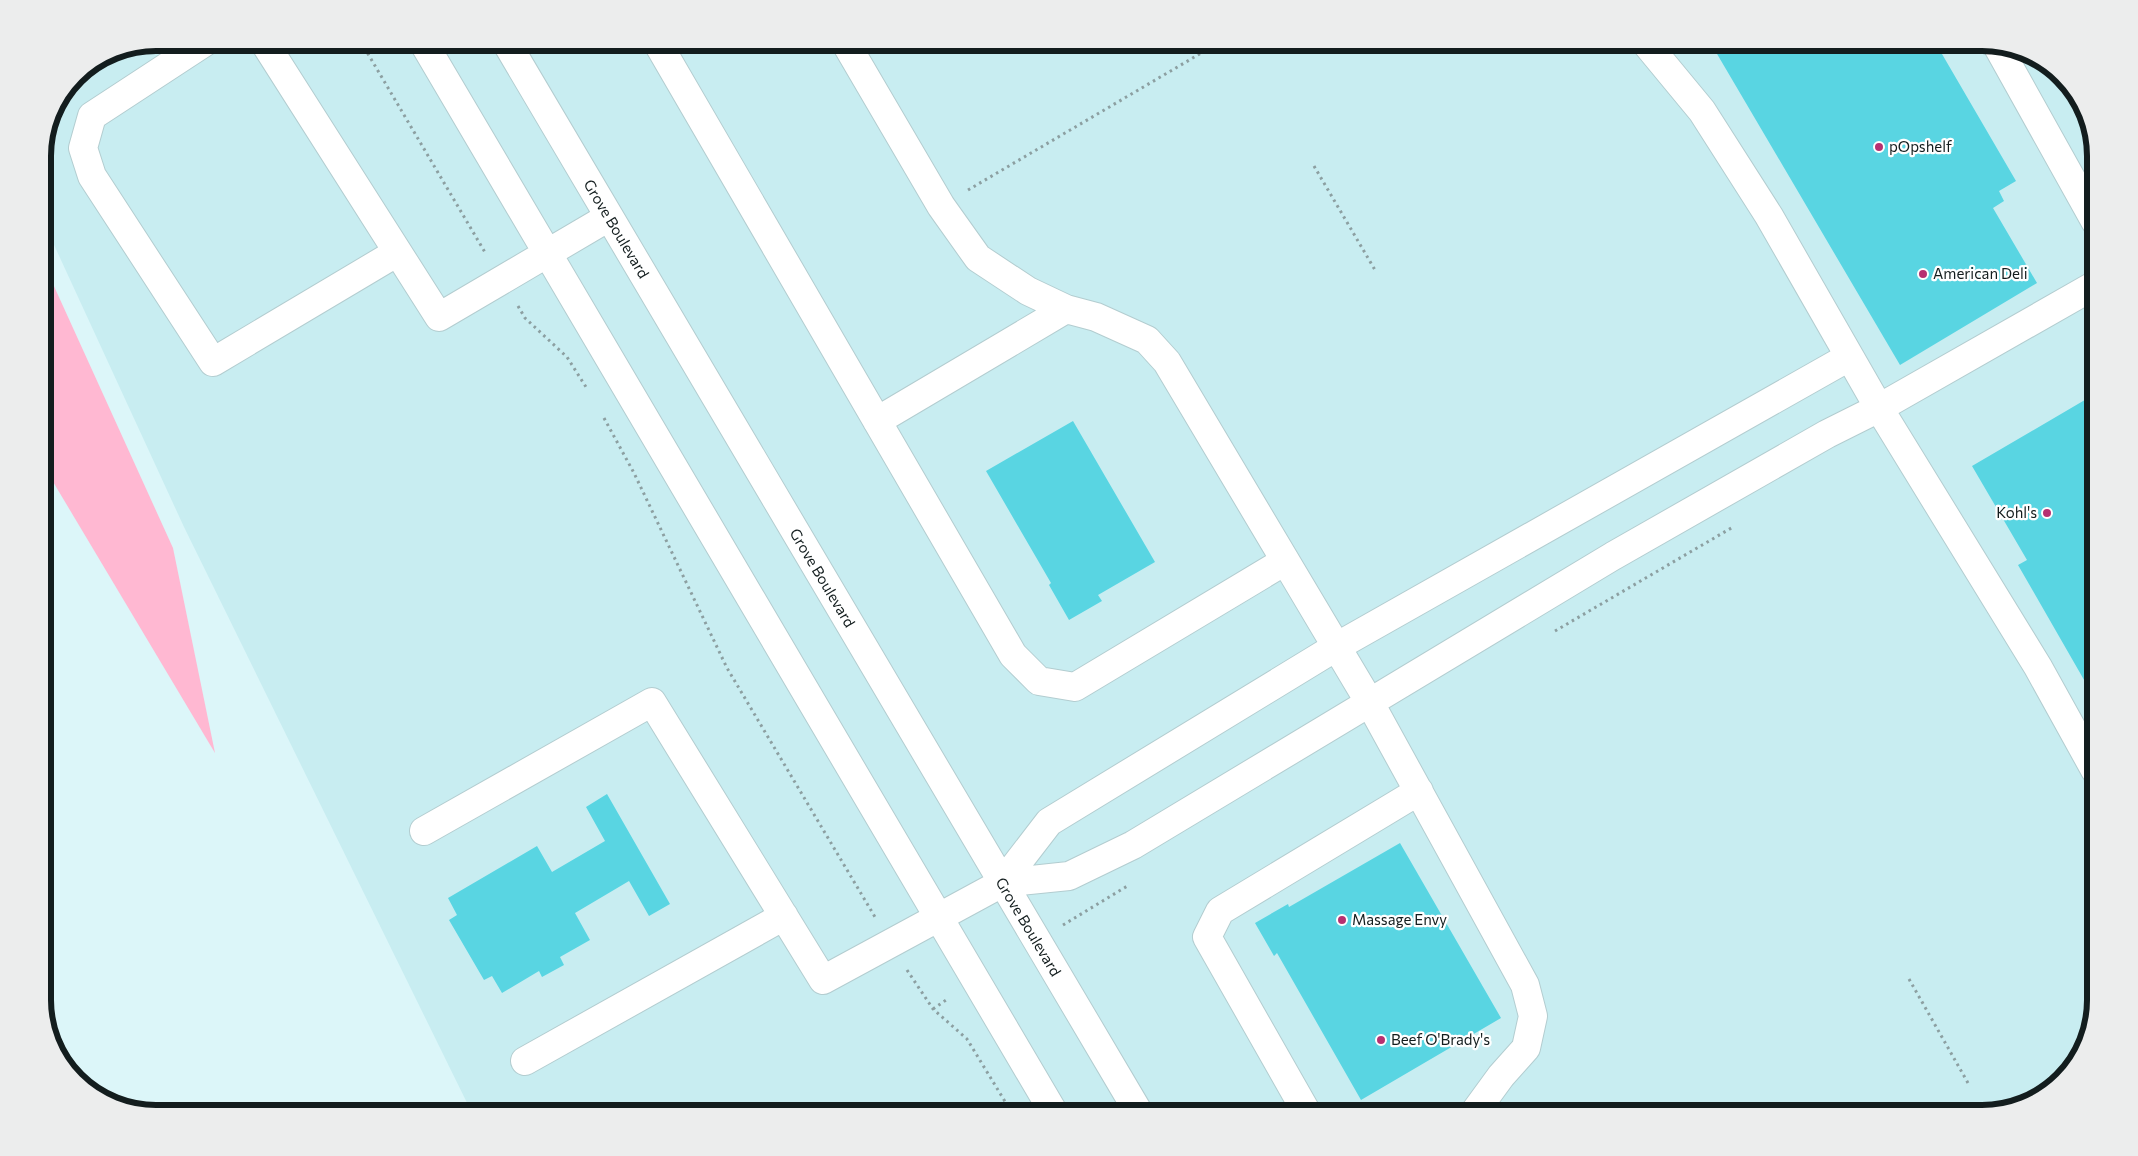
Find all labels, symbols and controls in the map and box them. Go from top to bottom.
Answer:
place label: pOpshelf [1889,137,1952,155]
marker: pOpshelf [1873,141,1885,153]
street label: Grove Boulevard [580,176,653,281]
place label: American Deli [1933,264,2028,282]
marker: American Deli [1917,268,1929,280]
place label: Kohl's [1996,503,2037,521]
marker: Kohl's [2041,507,2053,519]
street label: Grove Boulevard [786,525,859,630]
street label: Grove Boulevard [992,874,1065,979]
place label: Massage Envy [1352,910,1447,928]
marker: Massage Envy [1336,914,1348,926]
place label: Beef O'Brady's [1391,1030,1490,1048]
marker: Beef O'Brady's [1375,1034,1387,1046]

